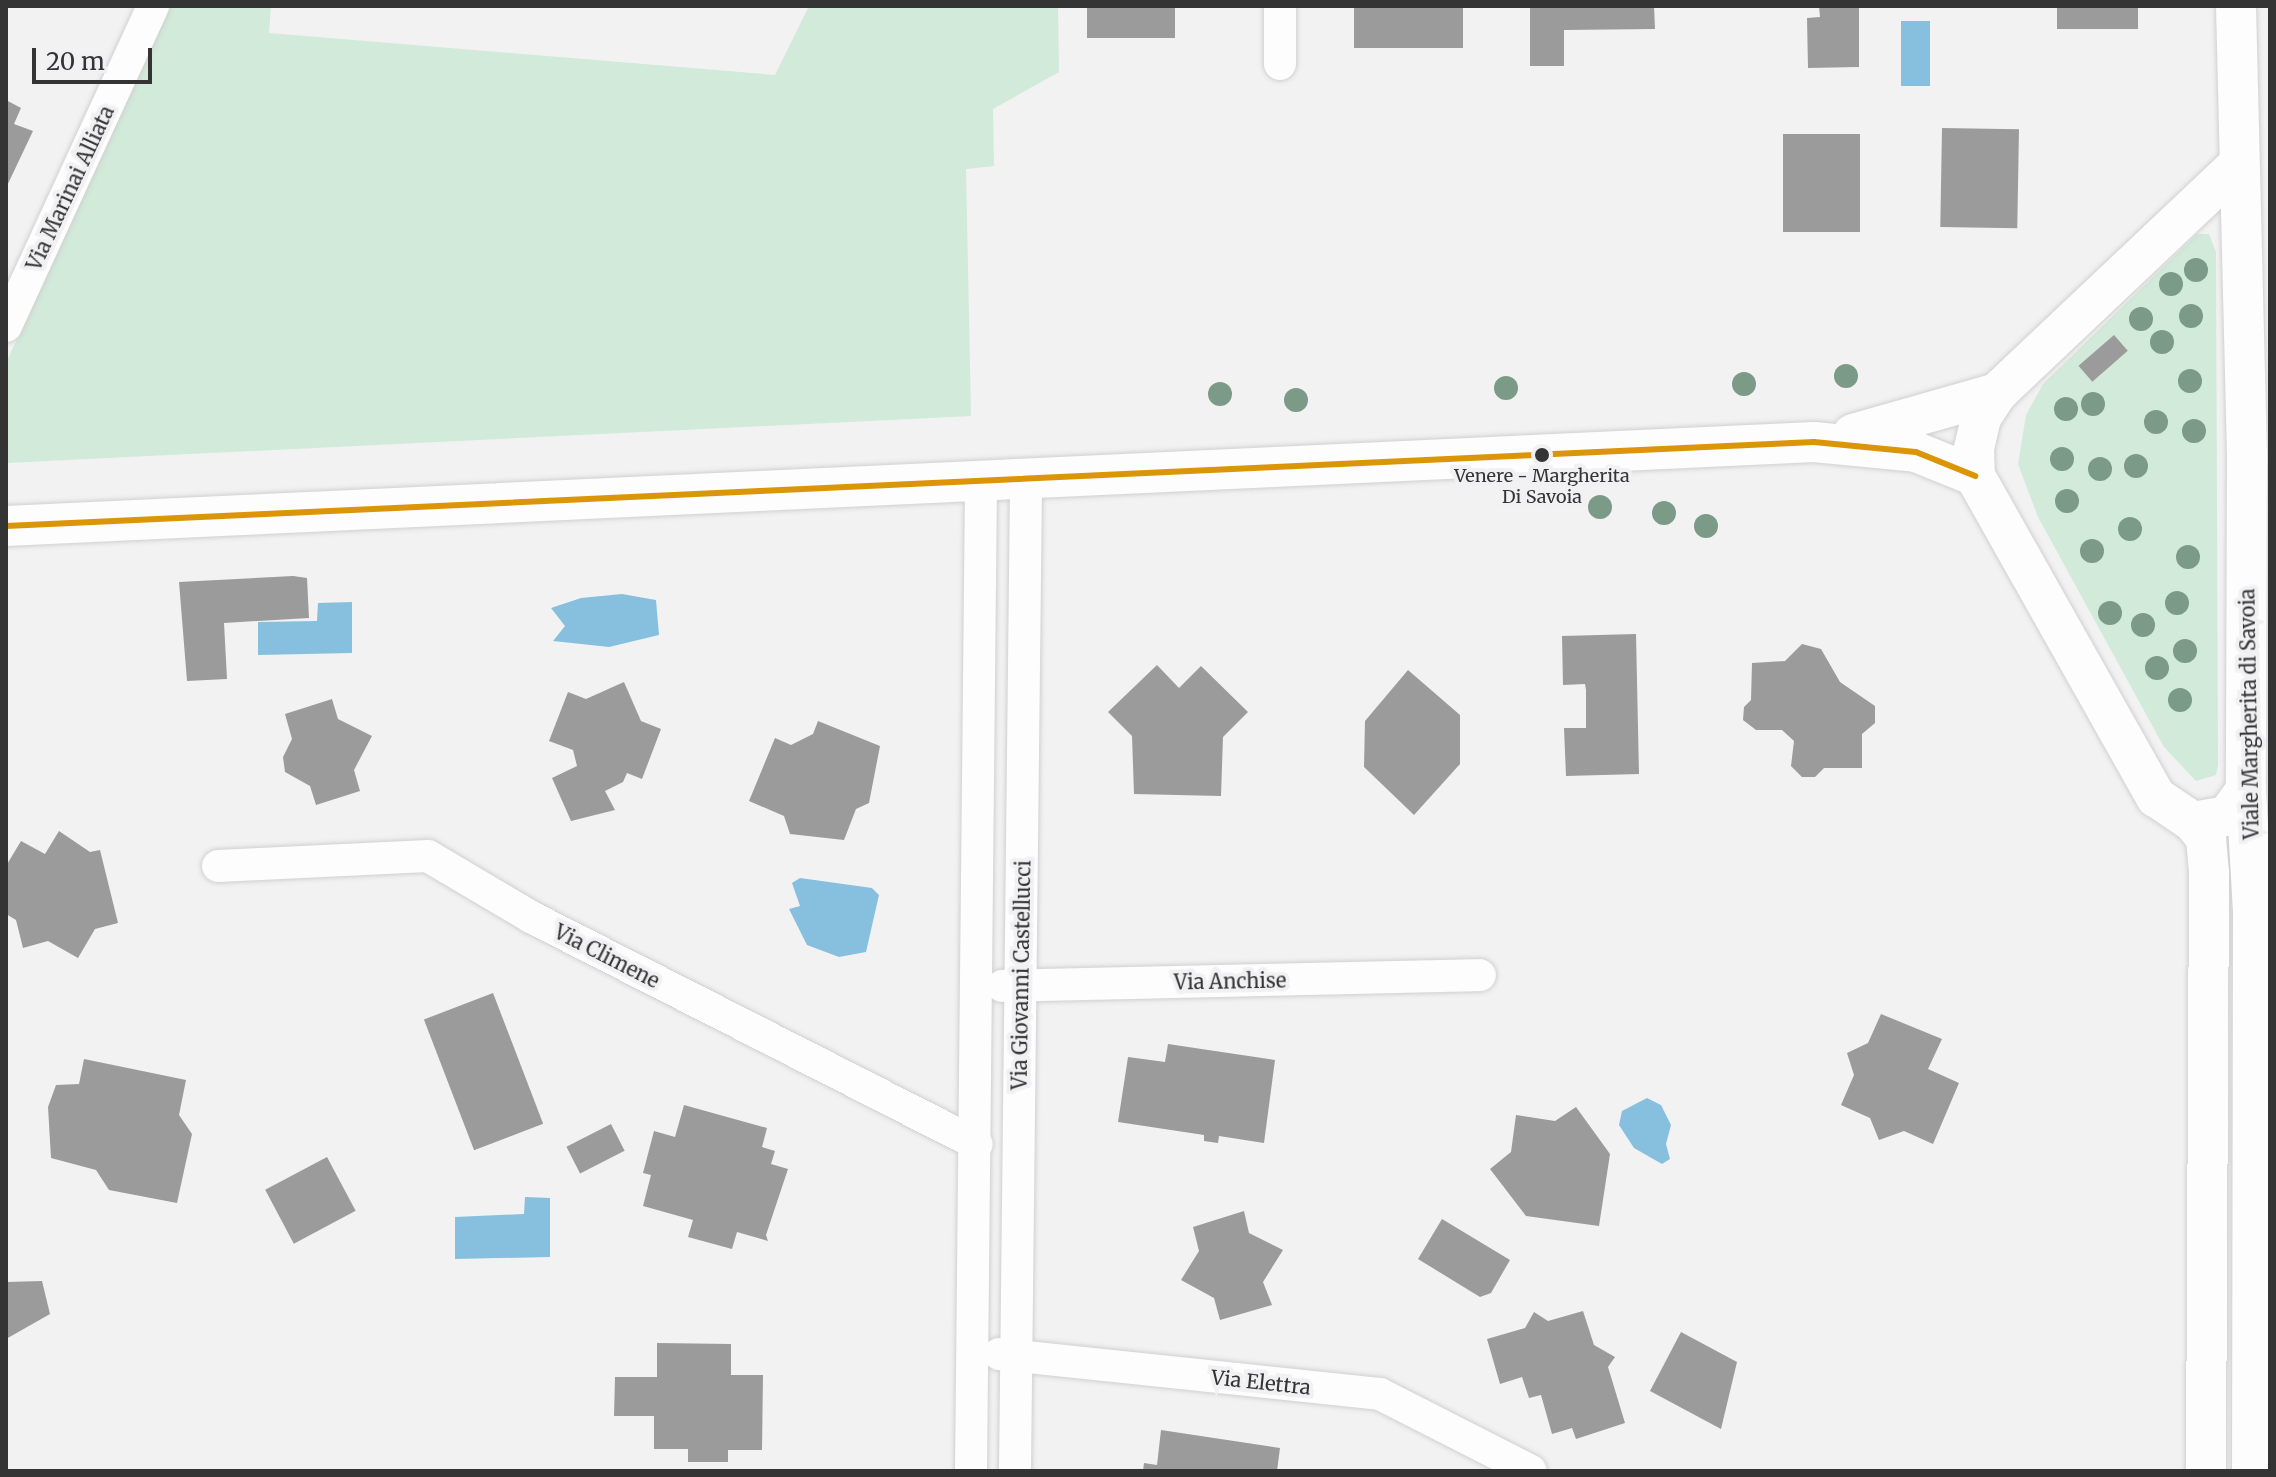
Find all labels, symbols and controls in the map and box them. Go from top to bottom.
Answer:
scale bar [36,32,156,82]
text: 20 m [46,46,105,77]
street label: Via Marinai Alliata [21,102,119,274]
marker: Venere - Margherita Di Savoia [1534,447,1550,463]
place label: Venere - Margherita Di Savoia [1454,466,1630,508]
street label: Viale Margherita di Savoia [2235,588,2263,840]
street label: Via Giovanni Castellucci [1007,860,1035,1090]
street label: Via Climene [550,919,664,993]
street label: Via Anchise [1174,968,1286,994]
street label: Via Elettra [1210,1365,1312,1399]

